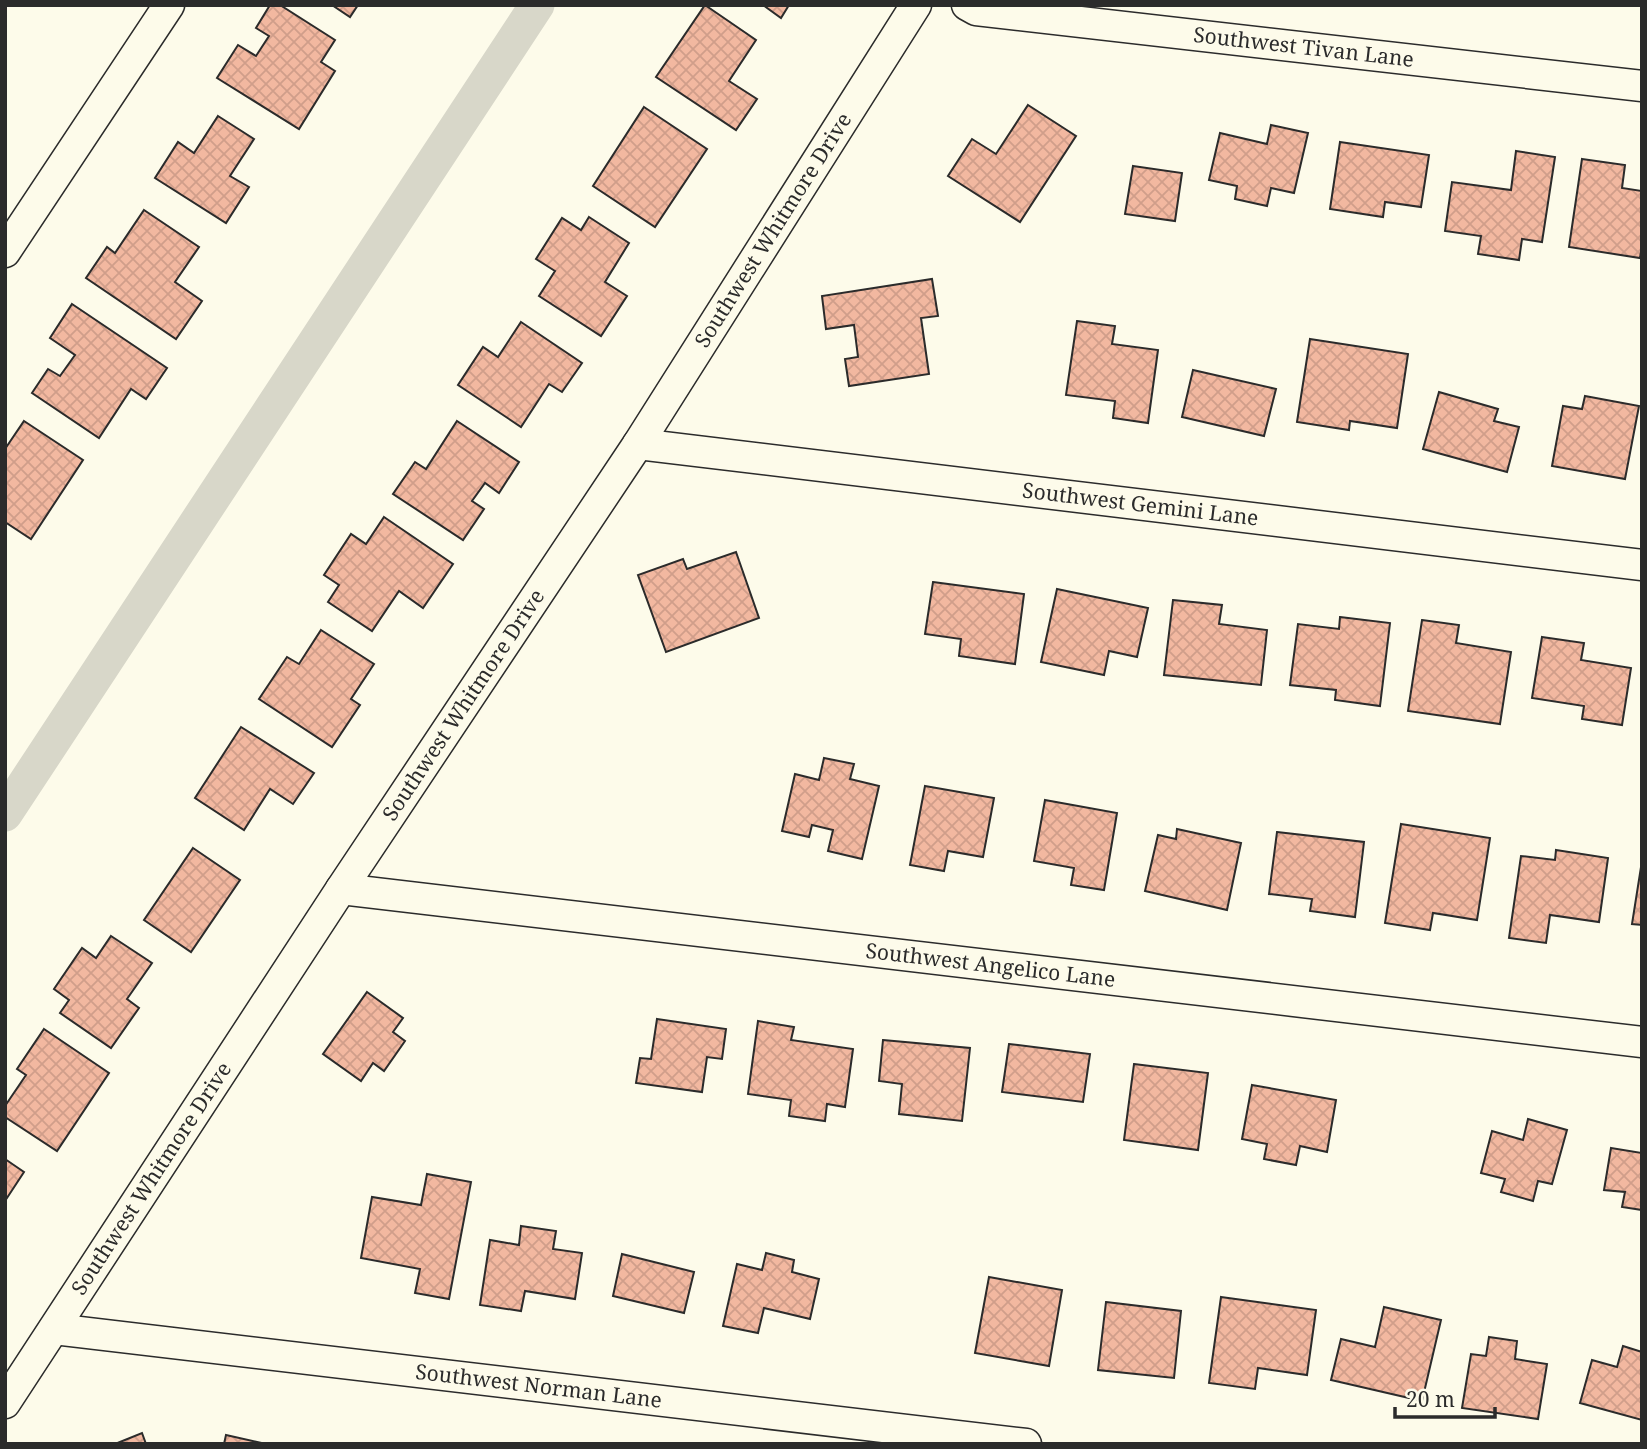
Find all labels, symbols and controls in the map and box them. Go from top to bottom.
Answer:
street label: Southwest Tivan Lane [1192,20,1415,73]
street label: Southwest Whitmore Drive [688,107,857,353]
street label: Southwest Gemini Lane [1021,475,1260,532]
street label: Southwest Whitmore Drive [375,583,550,826]
street label: Southwest Angelico Lane [864,936,1117,993]
street label: Southwest Whitmore Drive [64,1056,237,1300]
street label: Southwest Norman Lane [414,1357,663,1414]
scale bar [1395,1376,1495,1420]
text: 20 m [1406,1385,1455,1413]

